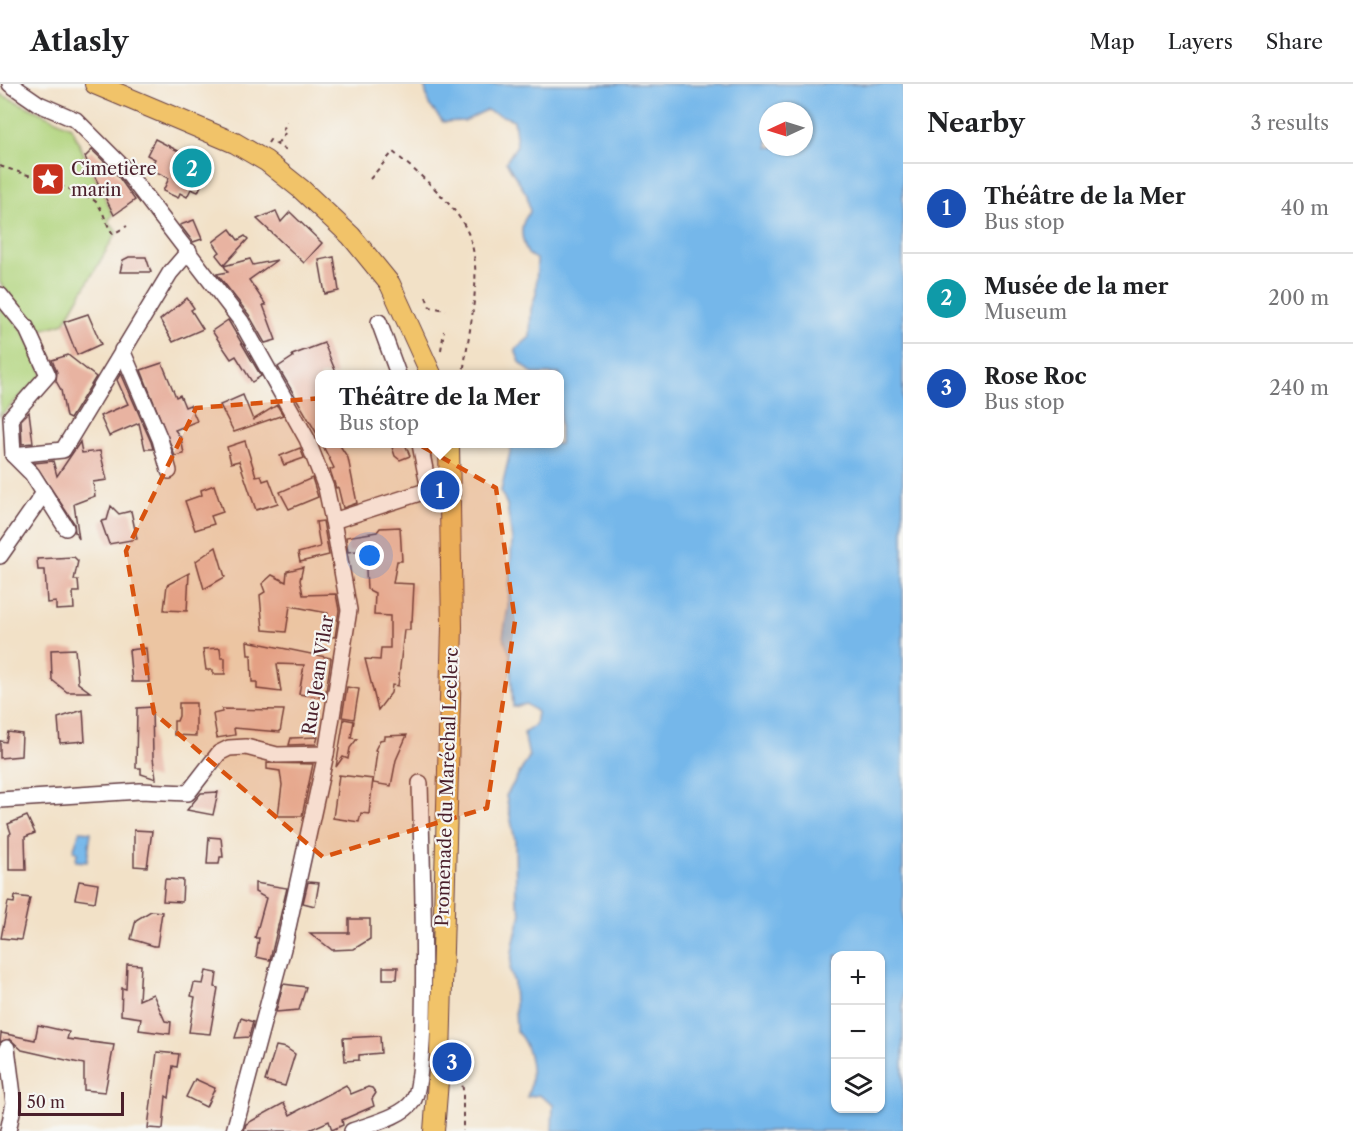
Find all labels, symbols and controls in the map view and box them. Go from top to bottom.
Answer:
text: Atlasly [30,24,129,58]
text: Map [1090,29,1135,54]
text: Layers [1168,29,1233,54]
text: Share [1266,29,1323,54]
north arrow [759,102,813,156]
text: Nearby [927,107,1025,139]
text: 3 results [1251,111,1329,135]
pin: 2 [172,146,212,190]
place label: Cimetière marin [71,158,157,201]
place icon: Cimetière marin [30,161,66,197]
text: Théâtre de la Mer [984,183,1186,210]
text: 1 [942,196,951,220]
text: 40 m [1281,196,1329,220]
text: Bus stop [984,210,1065,234]
text: Musée de la mer [984,273,1168,300]
text: 2 [941,286,952,310]
text: 200 m [1268,286,1329,310]
text: Museum [984,300,1067,324]
text: Rose Roc [984,363,1087,390]
popup [315,370,564,448]
text: 3 [941,376,952,400]
text: 240 m [1269,376,1329,400]
text: Théâtre de la Mer [339,384,540,411]
text: Bus stop [984,390,1065,414]
text: Bus stop [339,411,419,435]
pin: 1 [420,468,460,512]
your location [355,541,384,570]
street label: Rue Jean Vilar [298,613,338,737]
street label: Promenade du Maréchal Leclerc [431,647,463,927]
map controls [831,951,885,1113]
button: + [831,951,885,1005]
button: − [831,1005,885,1059]
pin: 3 [432,1040,472,1084]
button: layers [831,1059,885,1113]
scale bar [18,1089,124,1116]
text: 50 m [27,1092,65,1112]

